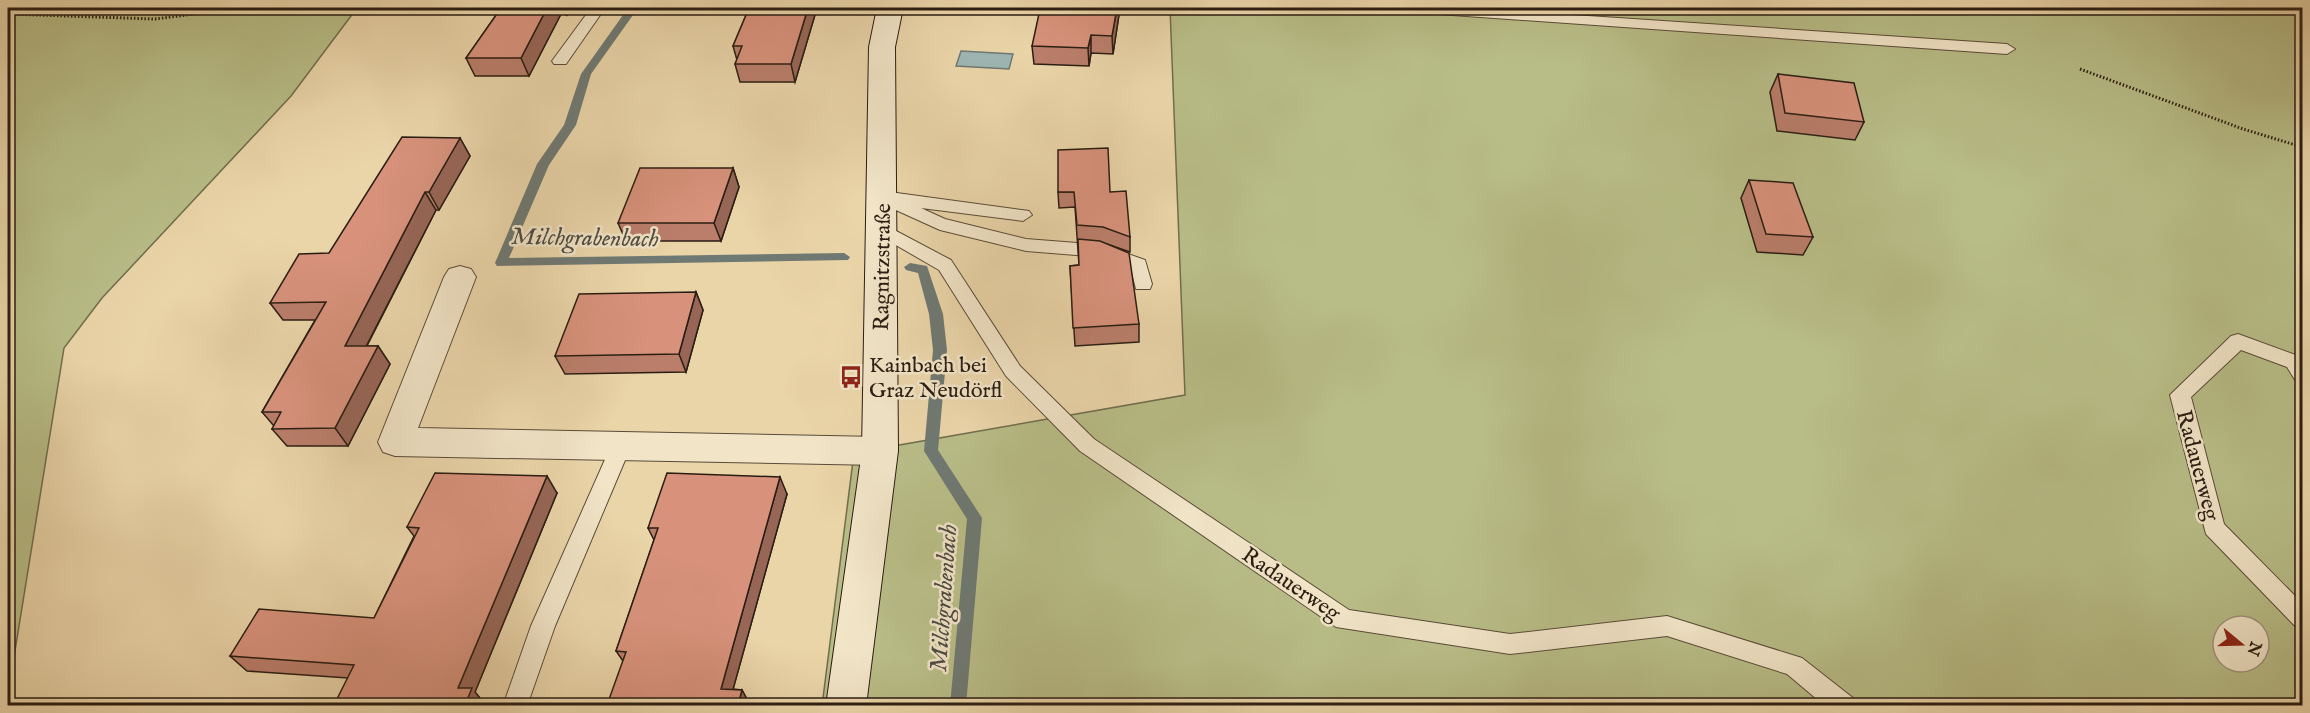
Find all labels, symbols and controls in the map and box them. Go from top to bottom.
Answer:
street label: Ragnitzstraße [868,203,898,331]
water label: Milchgrabenbach [511,222,659,255]
place label: Kainbach bei Graz Neudörfl [869,352,1003,405]
bus stop icon: Kainbach bei Graz Neudörfl [838,364,864,390]
street label: Radauerweg [2169,407,2226,525]
water label: Milchgrabenbach [924,523,965,673]
street label: Radauerweg [1236,541,1347,629]
north arrow [2211,614,2271,674]
text: N [2242,637,2265,658]

